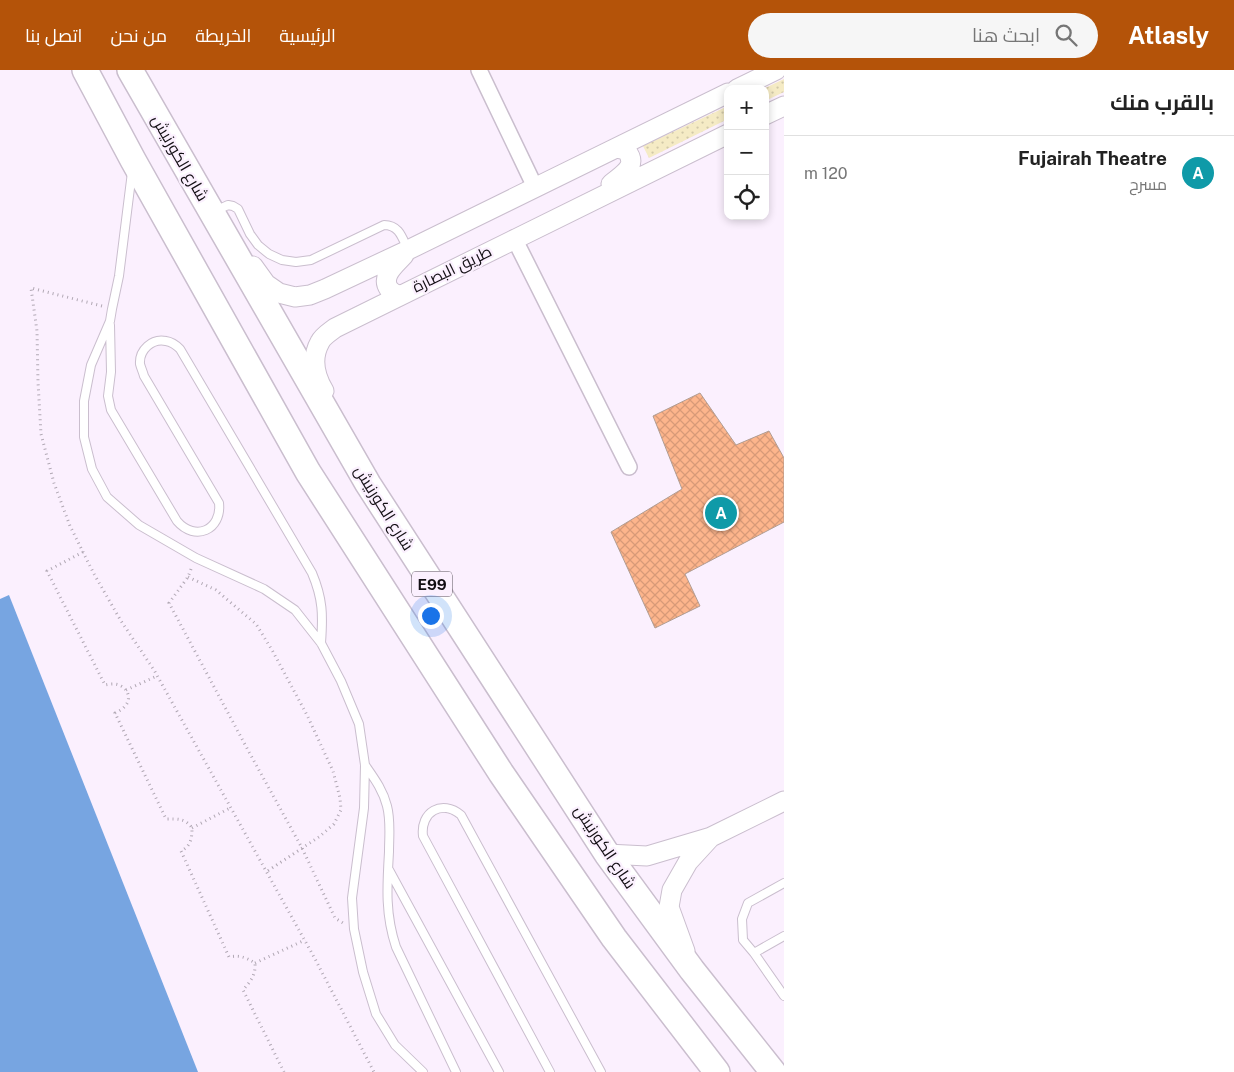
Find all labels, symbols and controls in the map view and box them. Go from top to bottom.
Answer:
search box [748,13,1098,58]
icon: search [1052,21,1080,49]
text: Atlasly [1128,21,1209,49]
text: ابحث هنا [972,24,1040,46]
text: اتصل بنا [25,25,82,46]
text: من نحن [110,25,167,46]
text: الخريطة [195,25,251,46]
text: الرئيسية [279,25,336,46]
map controls [724,85,769,220]
button: + [724,85,769,130]
text: بالقرب منك [1110,90,1214,115]
street label: شارع الكورنيش [146,111,212,206]
button: − [724,130,769,175]
text: Fujairah Theatre [1018,147,1167,169]
text: 120 m [804,164,848,183]
text: A [1192,164,1204,183]
button: locate [724,175,769,220]
text: مسرح [1129,175,1167,194]
street label: طريق البصارة [409,242,495,297]
street label: شارع الكورنيش [349,462,418,555]
pin: A [705,494,737,532]
road number: E99 [412,572,452,596]
your location [418,603,444,629]
street label: شارع الكورنيش [568,802,640,893]

